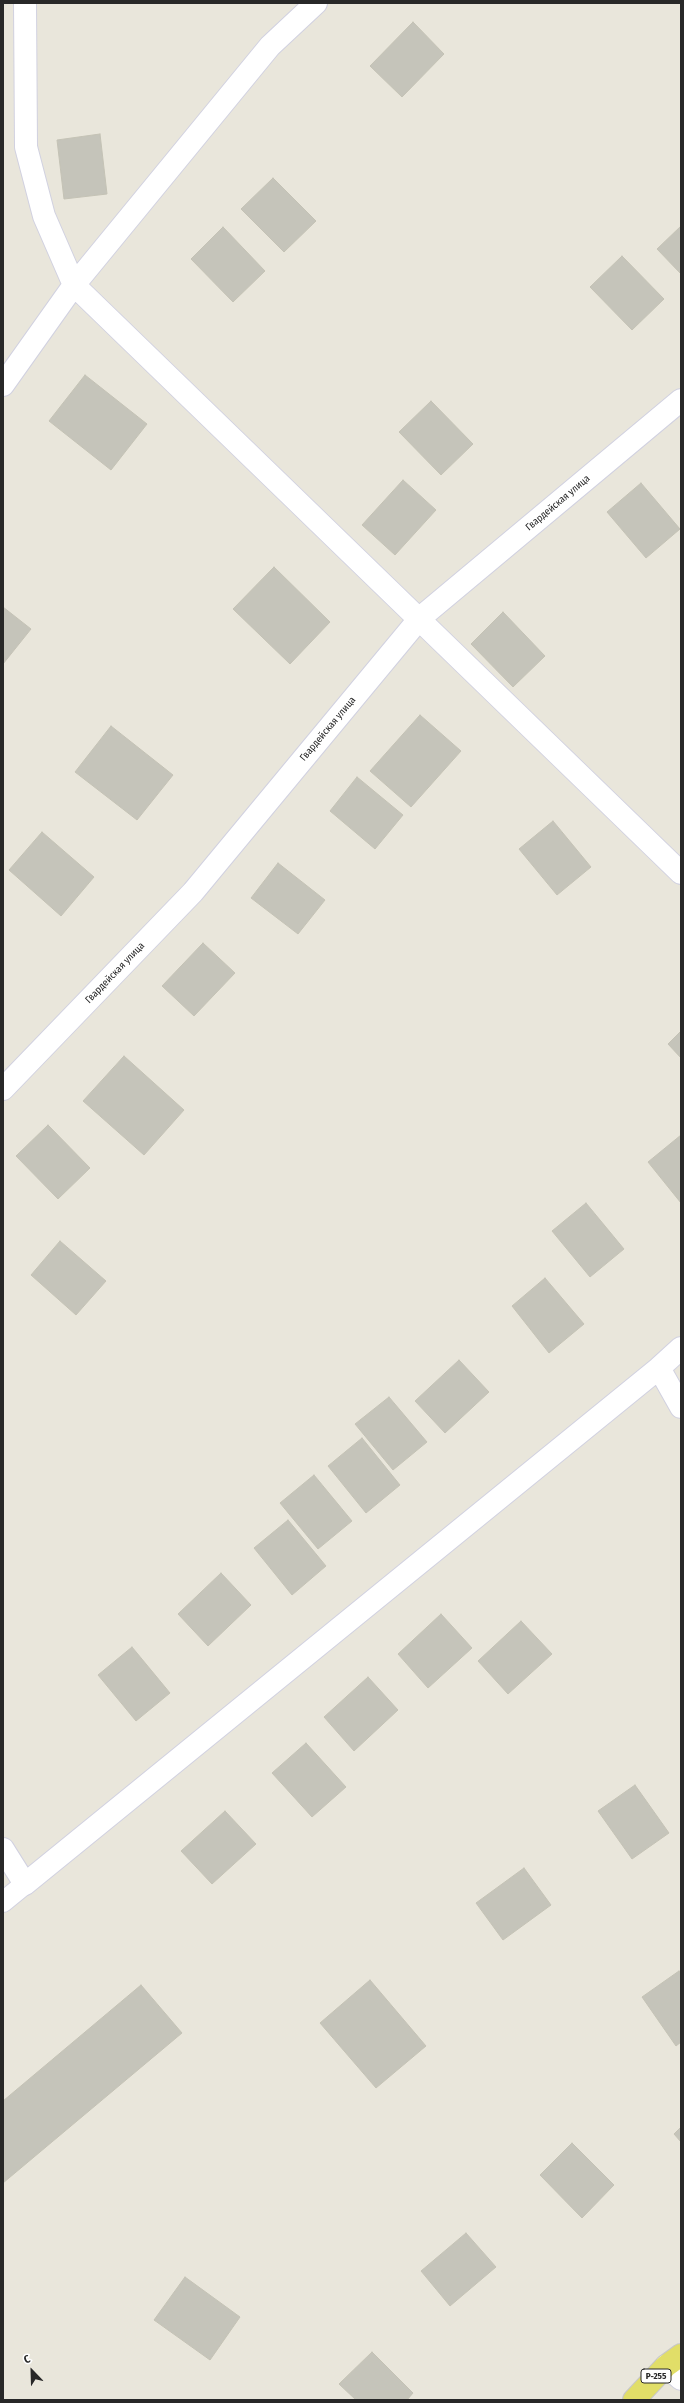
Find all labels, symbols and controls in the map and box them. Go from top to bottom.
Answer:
street label: Гвардейская улица [523,473,593,533]
street label: Гвардейская улица [298,694,358,764]
street label: Гвардейская улица [83,940,147,1006]
north arrow [12,2351,52,2391]
text: С [22,2352,32,2367]
road number: Р-255 [641,2369,671,2383]

